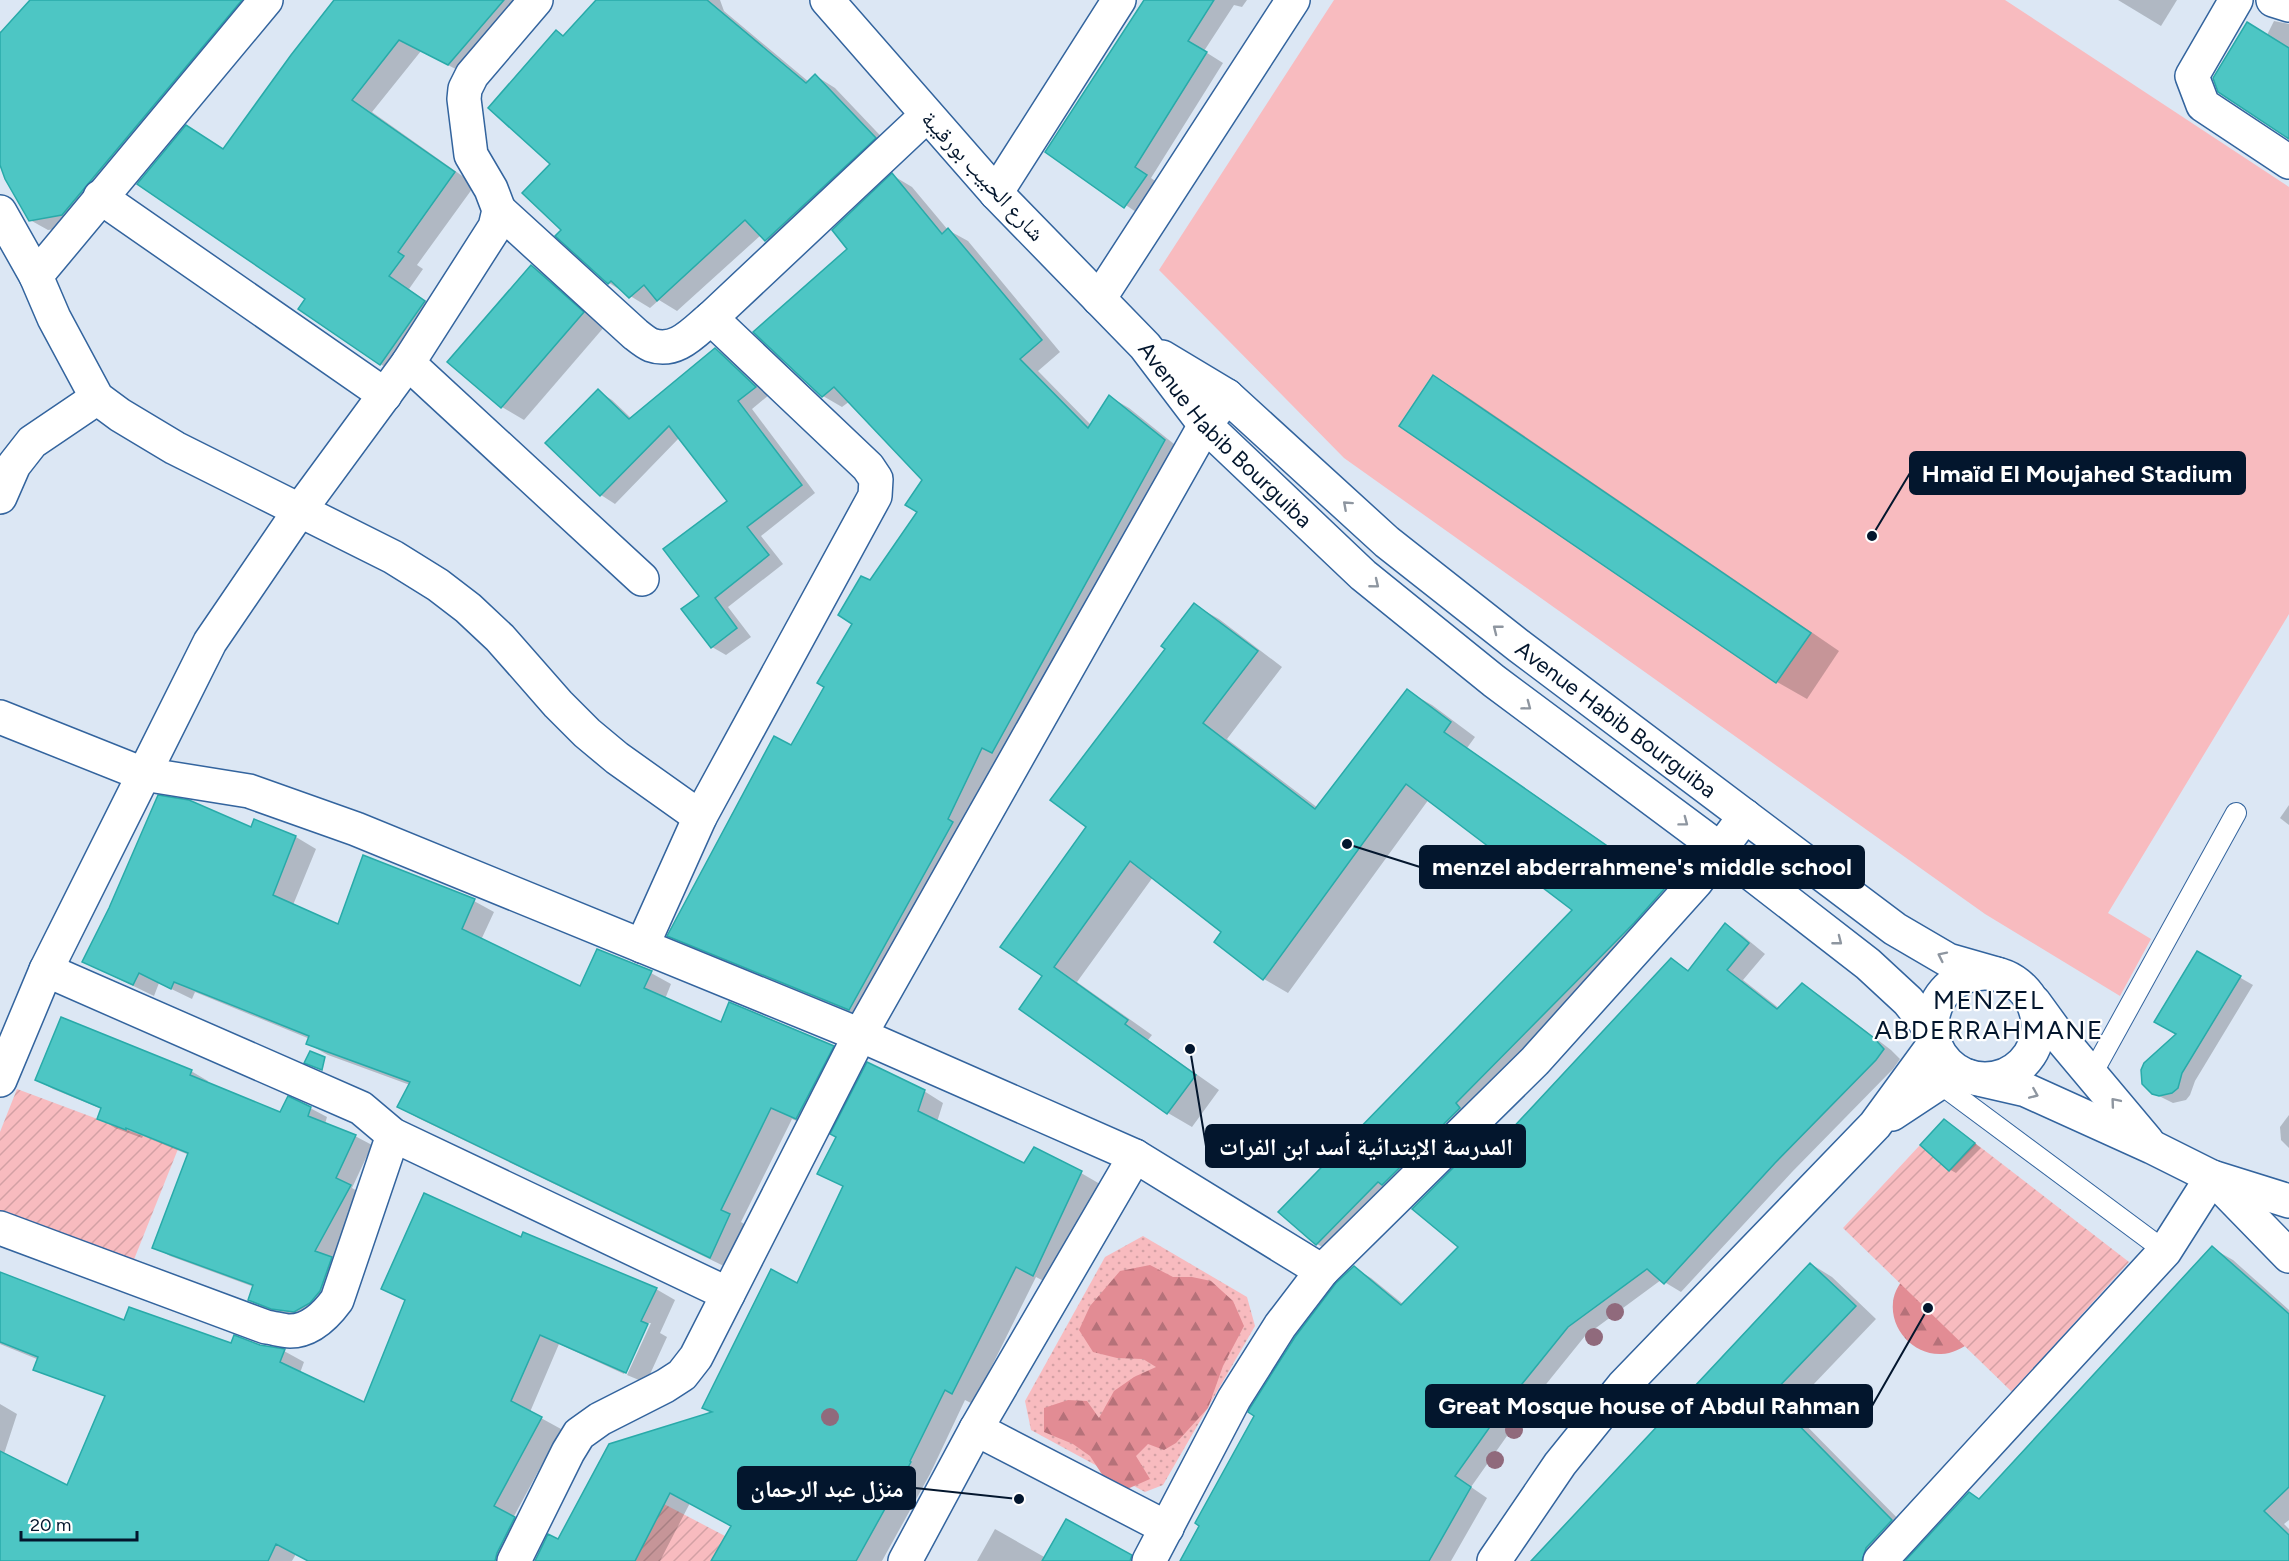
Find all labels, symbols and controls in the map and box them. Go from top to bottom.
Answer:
street label: شارع الحبيب بورقيبة [916,105,1050,247]
street label: Avenue Habib Bourguiba [1133,336,1318,533]
callout: Hmaïd El Moujahed Stadium [1910,452,2245,494]
text: Hmaïd El Moujahed Stadium [1922,459,2232,488]
one-way arrow [1343,502,1354,513]
one-way arrow [1368,577,1379,588]
one-way arrow [1493,626,1504,637]
street label: Avenue Habib Bourguiba [1510,635,1722,803]
one-way arrow [1521,699,1532,710]
one-way arrow [1677,815,1688,826]
callout: menzel abderrahmene's middle school [1420,846,1864,888]
text: menzel abderrahmene's middle school [1432,852,1852,881]
one-way arrow [1832,934,1843,945]
one-way arrow [1937,952,1948,964]
district label: MENZEL ABDERRAHMANE [1874,984,2104,1046]
one-way arrow [2028,1087,2039,1099]
one-way arrow [2111,1098,2122,1109]
callout: المدرسة الإبتدائية أسد ابن الفرات [1206,1125,1525,1167]
text: المدرسة الإبتدائية أسد ابن الفرات [1219,1131,1513,1161]
callout: Great Mosque house of Abdul Rahman [1426,1385,1872,1427]
text: Great Mosque house of Abdul Rahman [1438,1391,1860,1420]
callout: منزل عبد الرحمان [738,1467,915,1509]
text: منزل عبد الرحمان [750,1474,904,1503]
scale bar [21,1504,136,1542]
text: 20 m [30,1514,71,1536]

